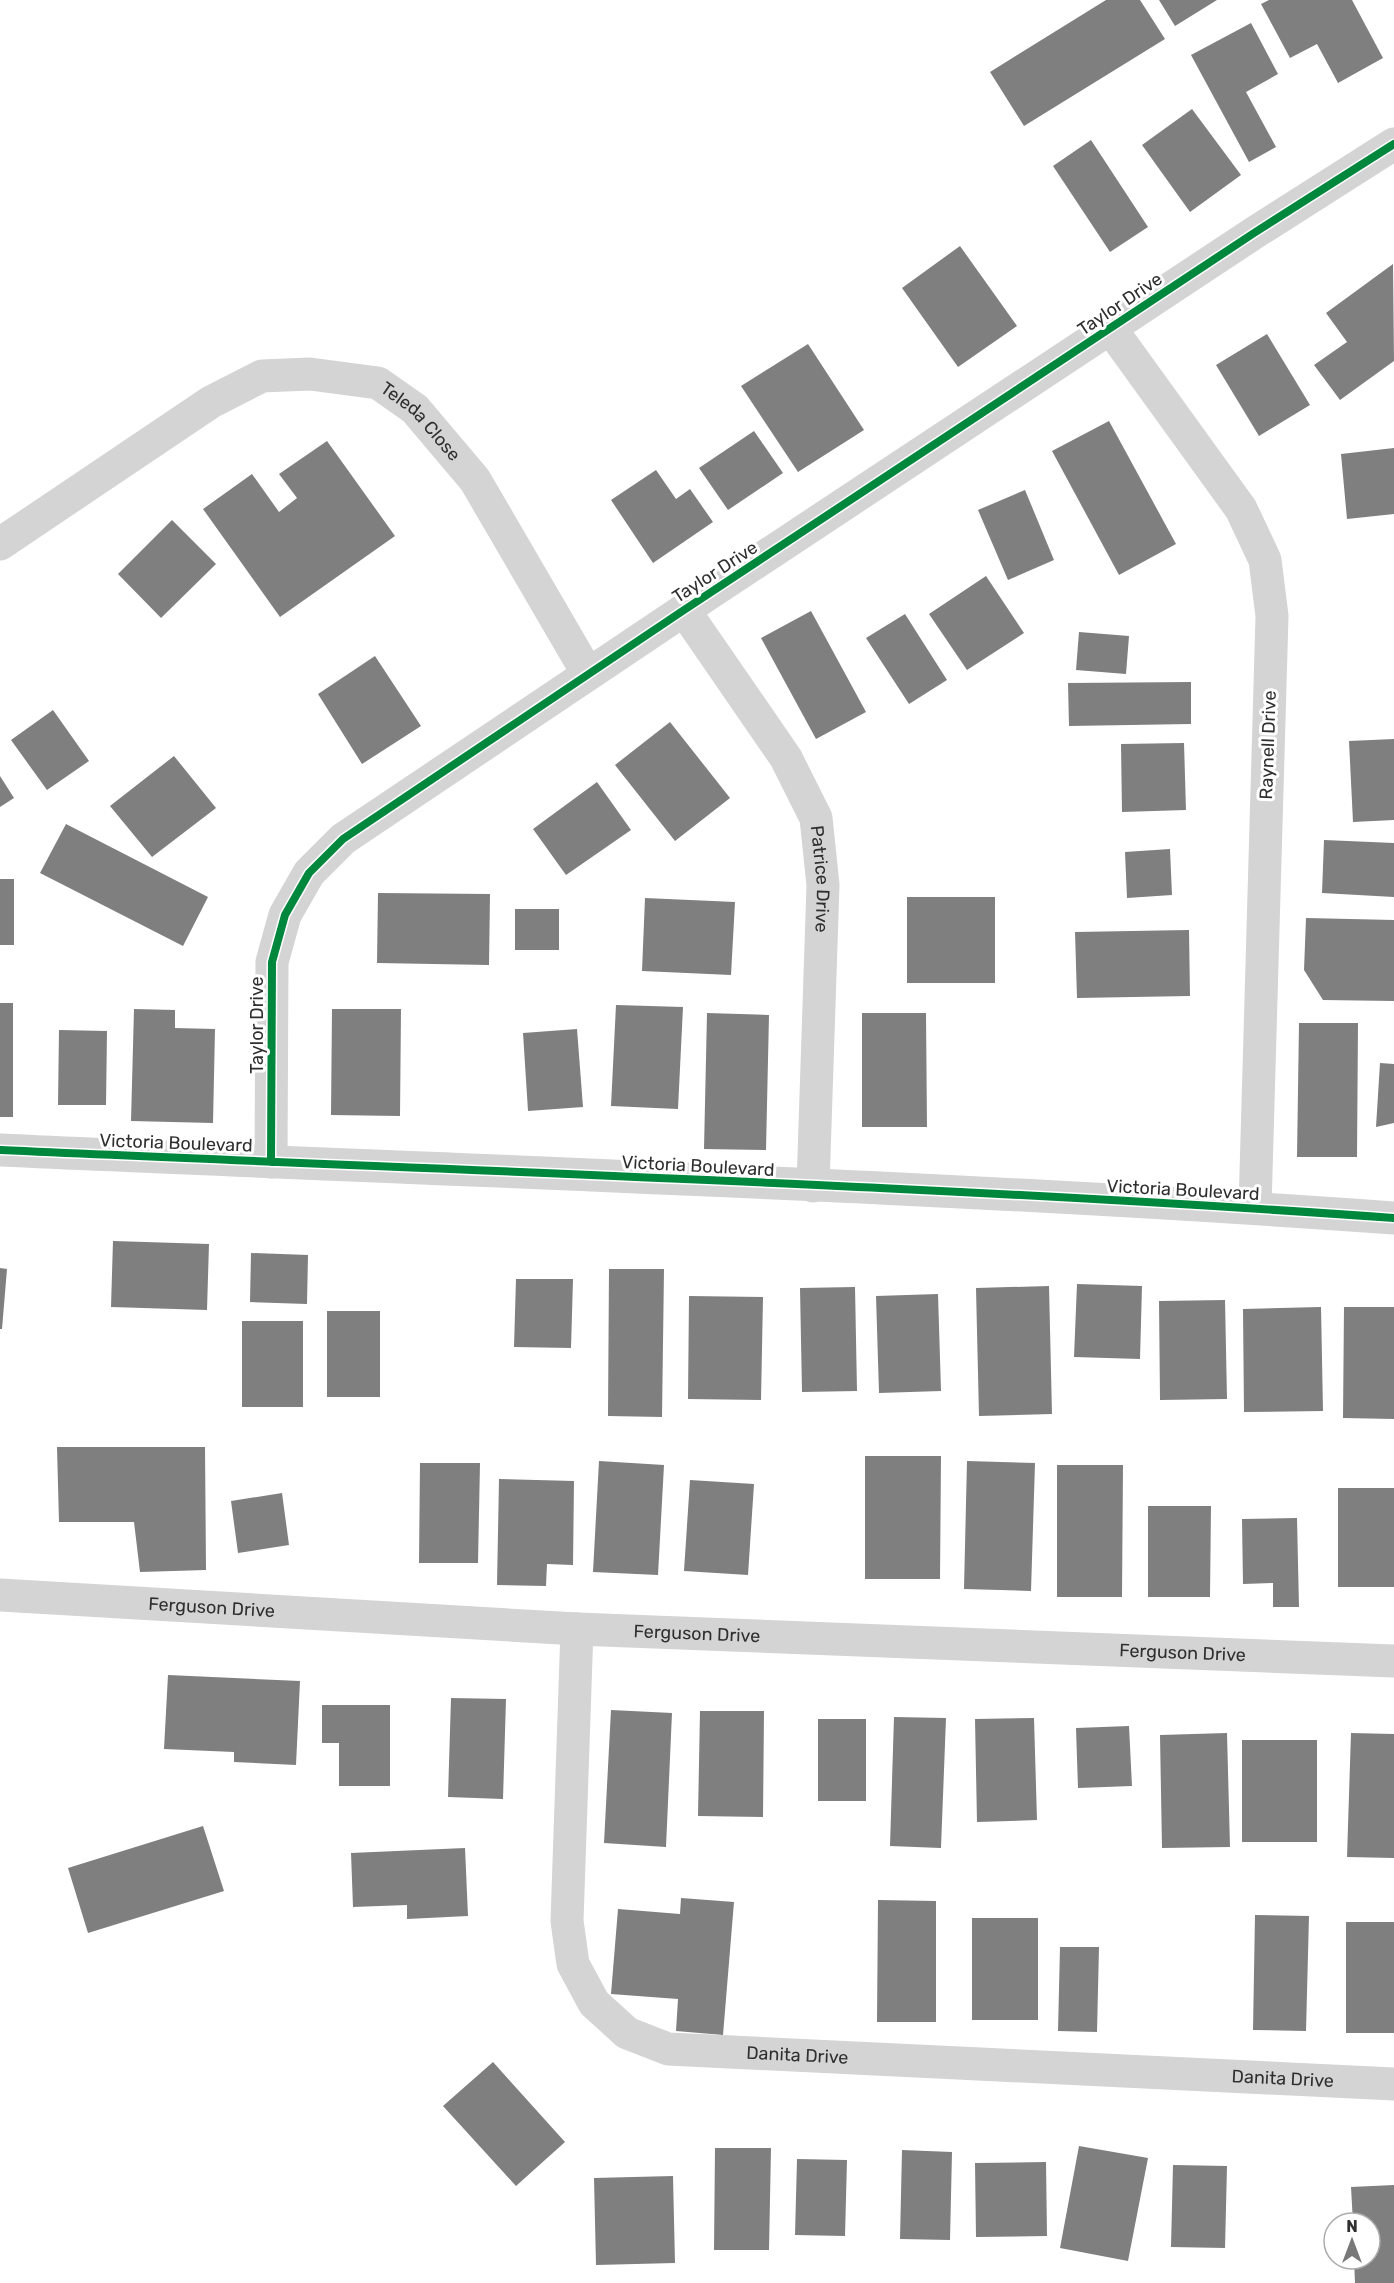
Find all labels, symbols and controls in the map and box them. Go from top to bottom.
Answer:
street label: Taylor Drive [1074,268,1166,340]
street label: Teleda Close [376,377,465,466]
street label: Taylor Drive [668,536,762,608]
street label: Raynell Drive [1255,690,1281,800]
street label: Patrice Drive [806,824,834,933]
street label: Taylor Drive [246,976,268,1074]
street label: Victoria Boulevard [99,1129,253,1157]
street label: Victoria Boulevard [621,1151,775,1181]
street label: Victoria Boulevard [1106,1175,1260,1205]
street label: Ferguson Drive [148,1593,276,1622]
street label: Ferguson Drive [633,1620,761,1647]
street label: Ferguson Drive [1119,1639,1246,1666]
street label: Danita Drive [746,2042,849,2069]
street label: Danita Drive [1231,2065,1334,2092]
north arrow [1322,2211,1382,2271]
text: N [1346,2217,1358,2236]

